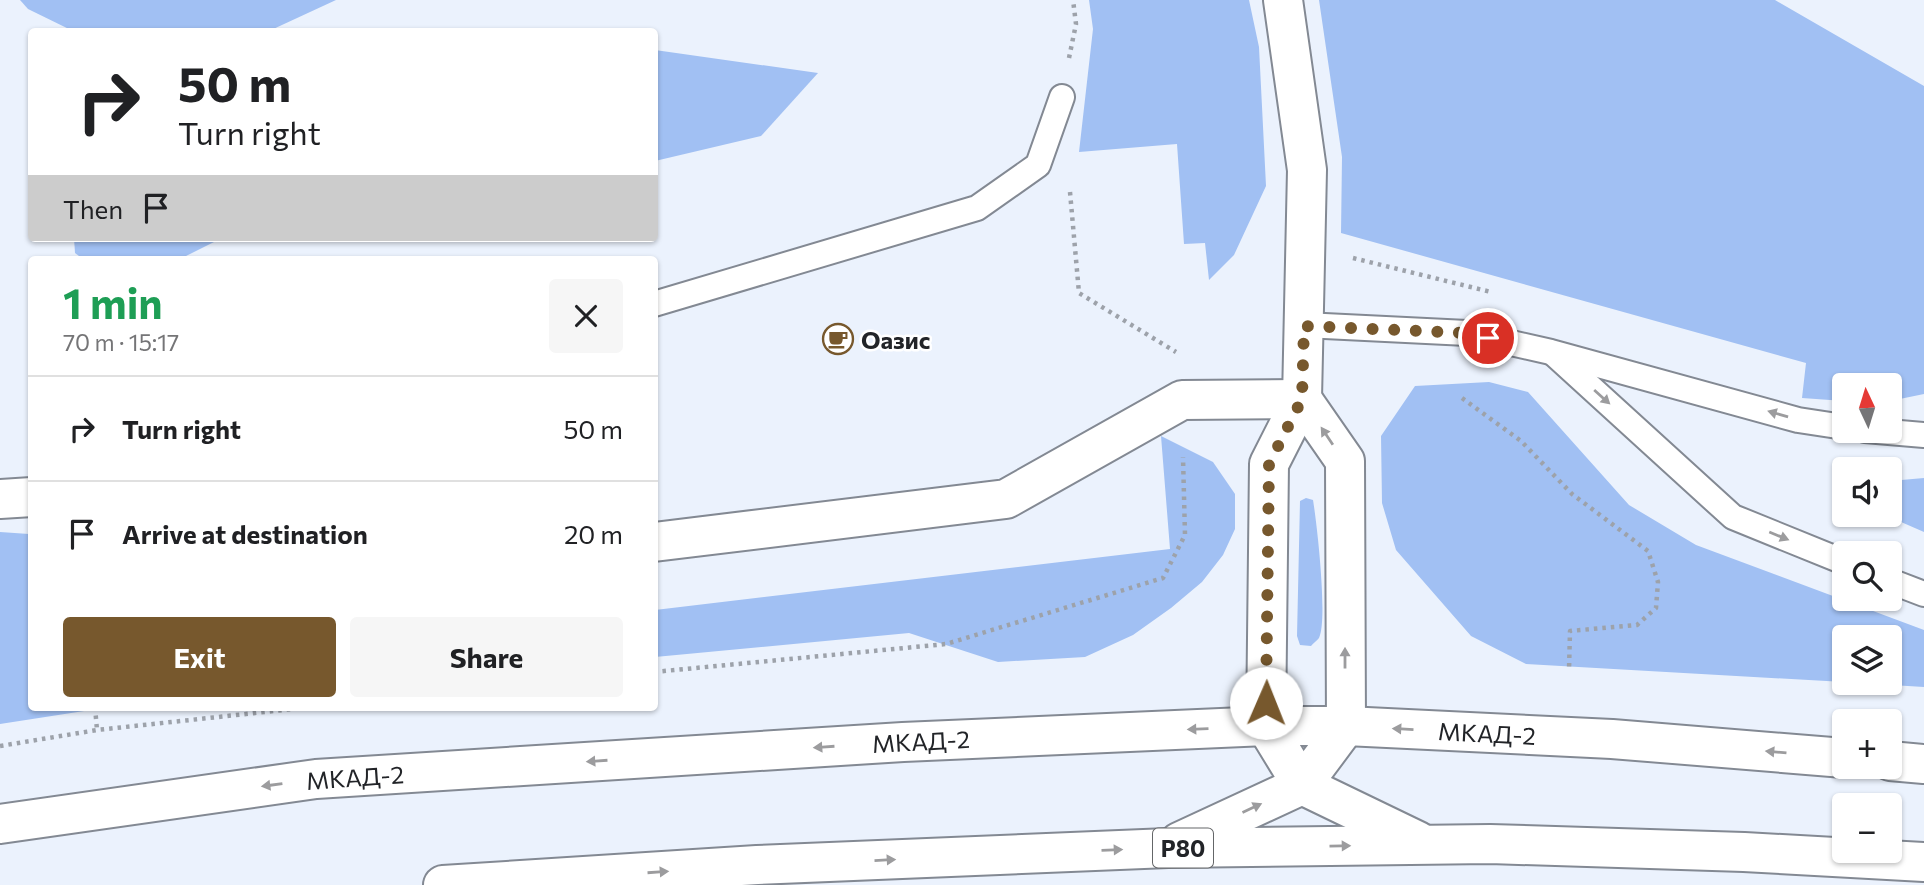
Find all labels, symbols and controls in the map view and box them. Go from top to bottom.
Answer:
text: 50 m [178,52,291,112]
icon: right [63,56,154,147]
text: Turn right [178,112,321,152]
icon: arrive [137,189,175,227]
text: Then [63,193,123,224]
text: 1 min [63,276,163,328]
button: close [549,279,623,353]
pin [1458,308,1518,368]
icon: arrive [1469,319,1507,357]
cafe icon: Оазис [821,322,855,356]
place label: Оазис [861,325,930,354]
text: 70 m · 15:17 [63,328,179,356]
north arrow [1832,373,1902,443]
map controls [1832,373,1902,863]
one-way arrow [1593,389,1610,405]
one-way arrow [1767,409,1788,419]
icon: right [63,410,101,448]
text: Turn right [122,413,241,444]
text: 50 m [563,413,623,444]
one-way arrow [1320,427,1334,445]
button: sound [1832,457,1902,527]
icon: arrive [63,515,101,553]
text: Arrive at destination [122,518,368,549]
text: 20 m [564,518,623,549]
one-way arrow [1769,530,1790,541]
button: search [1832,541,1902,611]
button: Exit [63,617,336,697]
button: Share [350,617,623,697]
button: layers [1832,625,1902,695]
one-way arrow [1339,647,1351,669]
position arrow [1229,666,1303,740]
button: + [1832,709,1902,779]
street label: МКАД-2 [1437,716,1537,750]
one-way arrow [1391,723,1413,734]
street label: МКАД-2 [871,724,971,758]
one-way arrow [1186,724,1208,735]
one-way arrow [812,741,834,752]
one-way arrow [1765,746,1787,757]
one-way arrow [585,756,607,767]
street label: МКАД-2 [305,759,405,795]
one-way arrow [261,780,283,791]
button: − [1832,793,1902,863]
one-way arrow [1242,803,1262,814]
road number: Р80 [1153,828,1213,868]
one-way arrow [1329,840,1351,851]
one-way arrow [1102,844,1124,855]
one-way arrow [874,854,896,865]
one-way arrow [647,866,669,877]

